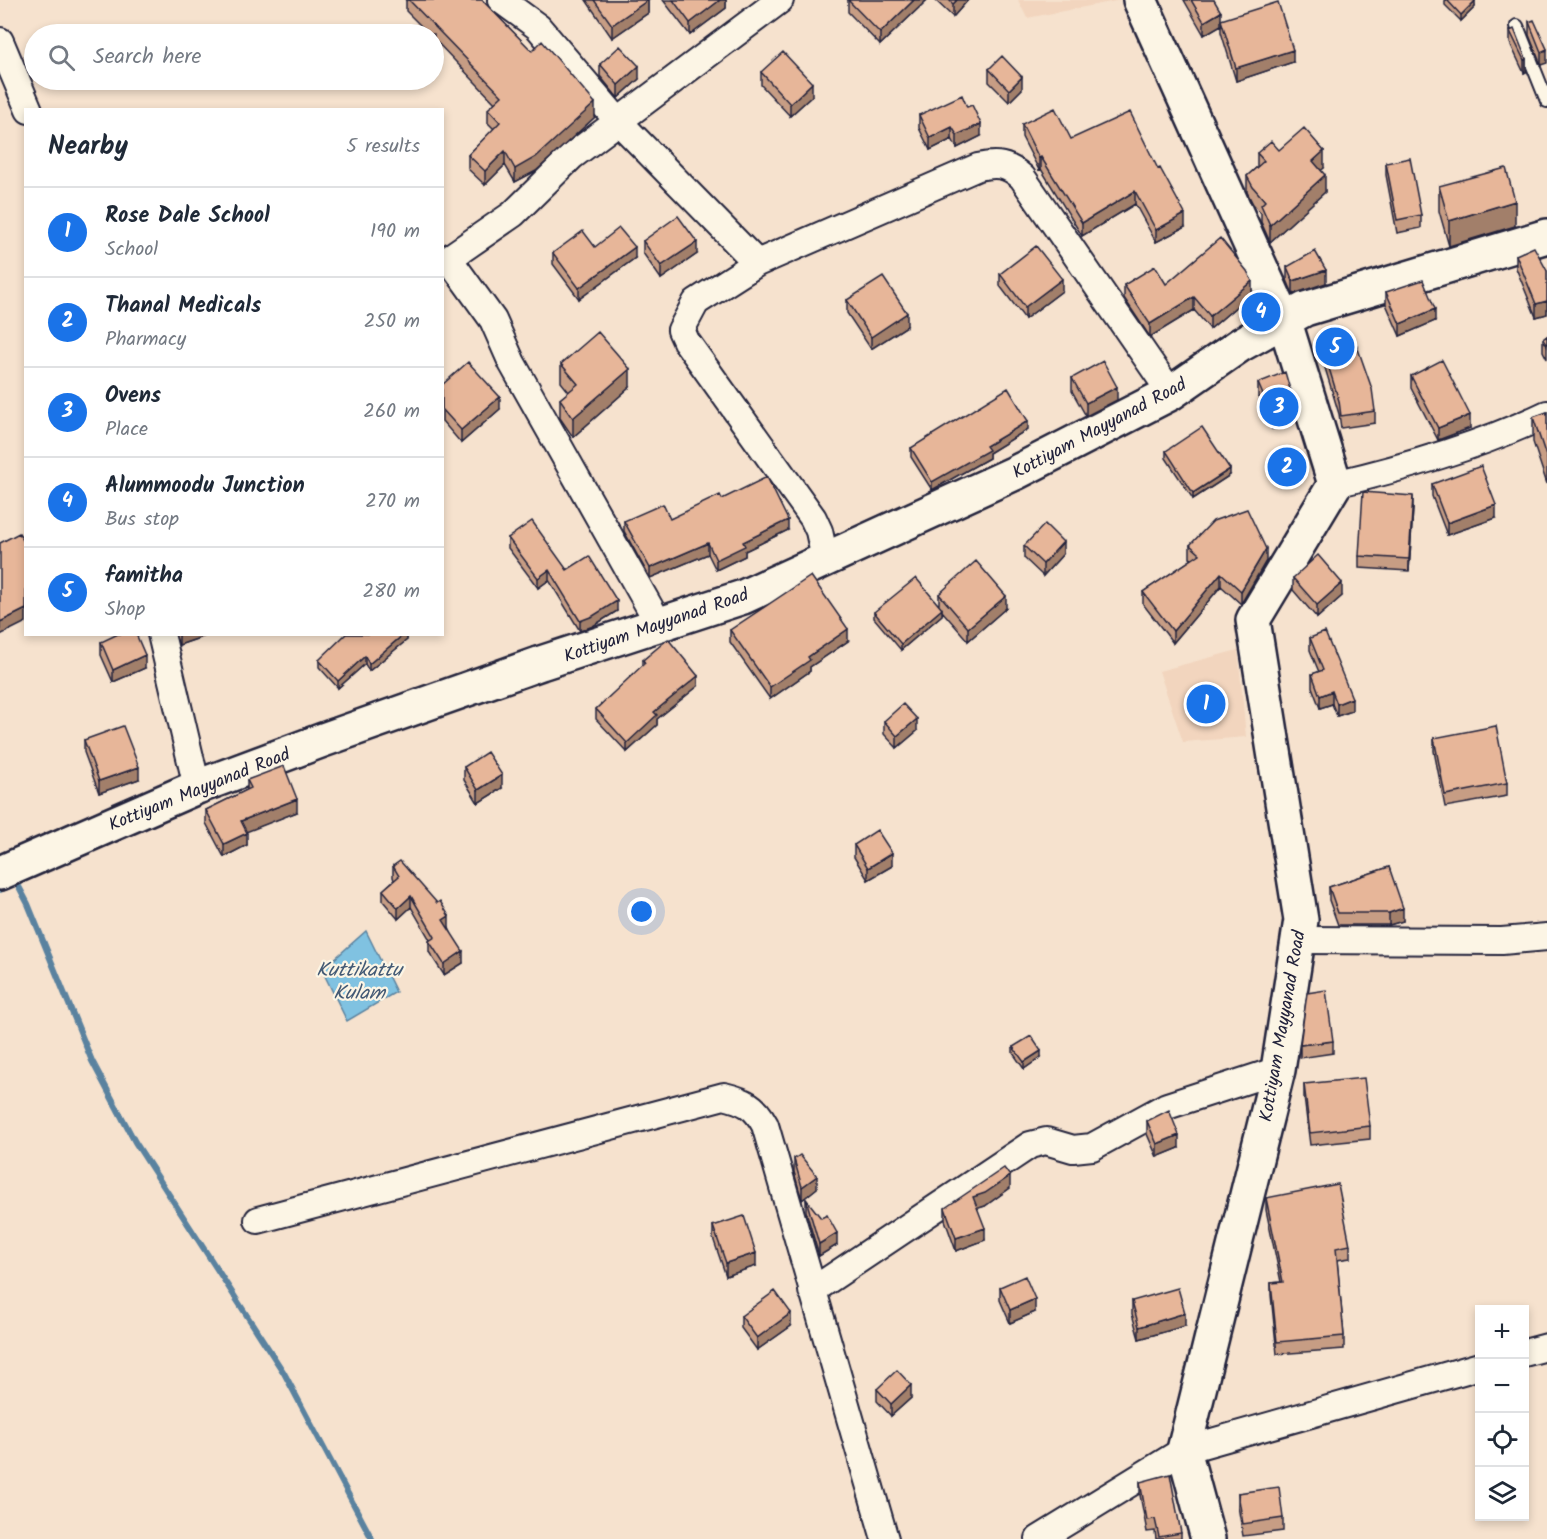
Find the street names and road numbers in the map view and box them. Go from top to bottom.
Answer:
street label: Kottiyam Mayyanad Road [1007,371,1193,488]
street label: Kottiyam Mayyanad Road [560,581,754,672]
street label: Kottiyam Mayyanad Road [104,740,296,840]
street label: Kottiyam Mayyanad Road [1252,927,1315,1124]

